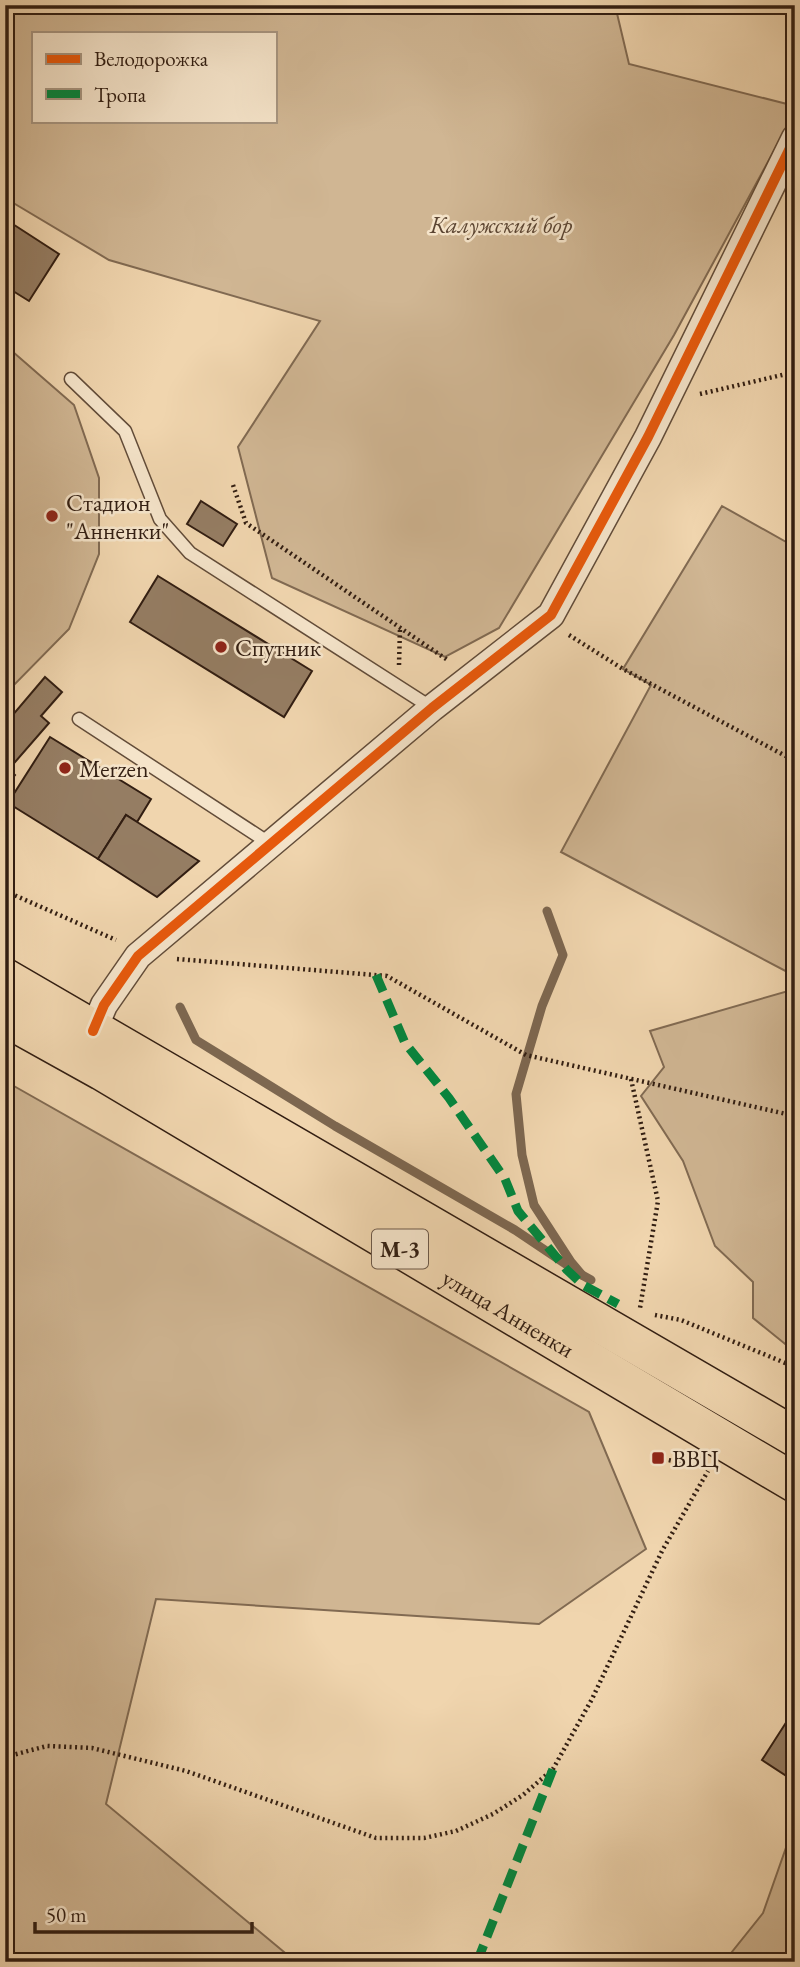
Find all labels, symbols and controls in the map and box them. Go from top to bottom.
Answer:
legend [32,32,276,122]
text: Велодорожка [94,45,209,72]
text: Тропа [94,81,147,108]
park label: Калужский бор [429,209,573,240]
place label: Стадион "Анненки" [66,487,169,546]
marker: Стадион "Анненки" [44,508,60,524]
place label: Спутник [235,632,322,663]
marker: Спутник [213,639,229,655]
place label: Merzen [79,753,149,784]
marker: Merzen [57,760,73,776]
road number: М-3 [372,1230,428,1268]
street label: улица Анненки [437,1261,581,1364]
place label: ВВЦ [672,1443,719,1474]
marker: ВВЦ [650,1450,666,1466]
scale bar [35,1890,252,1934]
text: 50 m [46,1901,87,1928]

